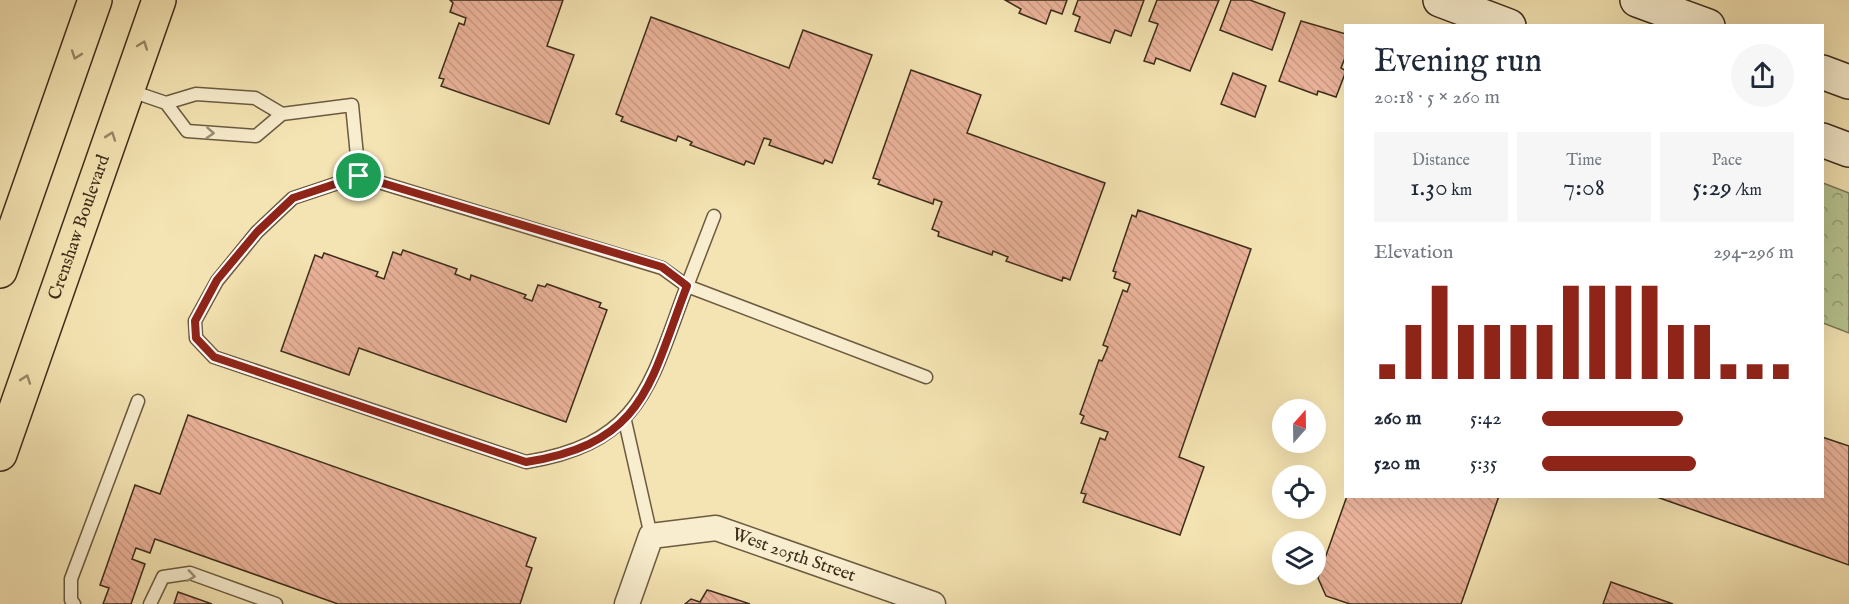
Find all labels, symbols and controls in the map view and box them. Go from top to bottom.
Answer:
one-way arrow [136,40,149,51]
text: Evening run [1374,41,1542,83]
button: share [1731,44,1794,107]
one-way arrow [70,49,83,60]
text: 20:18 · 5 × 260 m [1374,85,1500,110]
one-way arrow [206,126,215,139]
one-way arrow [104,131,117,142]
pin [333,150,384,201]
street label: Crenshaw Boulevard [43,151,116,303]
text: Distance [1412,151,1470,171]
text: Time [1566,151,1602,171]
text: Pace [1712,151,1742,171]
icon: arrive [342,159,375,192]
text: 1.30 [1410,171,1448,204]
text: 7:08 [1563,171,1605,204]
text: 5:29 [1692,171,1732,204]
text: km [1448,181,1472,201]
text: /km [1732,181,1762,201]
text: Elevation [1374,240,1453,265]
text: 294–296 m [1713,240,1794,265]
one-way arrow [19,375,32,385]
north arrow [1272,399,1326,453]
map controls [1272,399,1326,585]
text: 260 m [1374,406,1421,431]
text: 5:42 [1470,406,1502,431]
text: 520 m [1374,451,1420,476]
text: 5:35 [1470,451,1497,476]
button: locate [1272,465,1326,519]
street label: West 205th Street [729,523,859,587]
button: layers [1272,531,1326,585]
one-way arrow [186,569,196,581]

